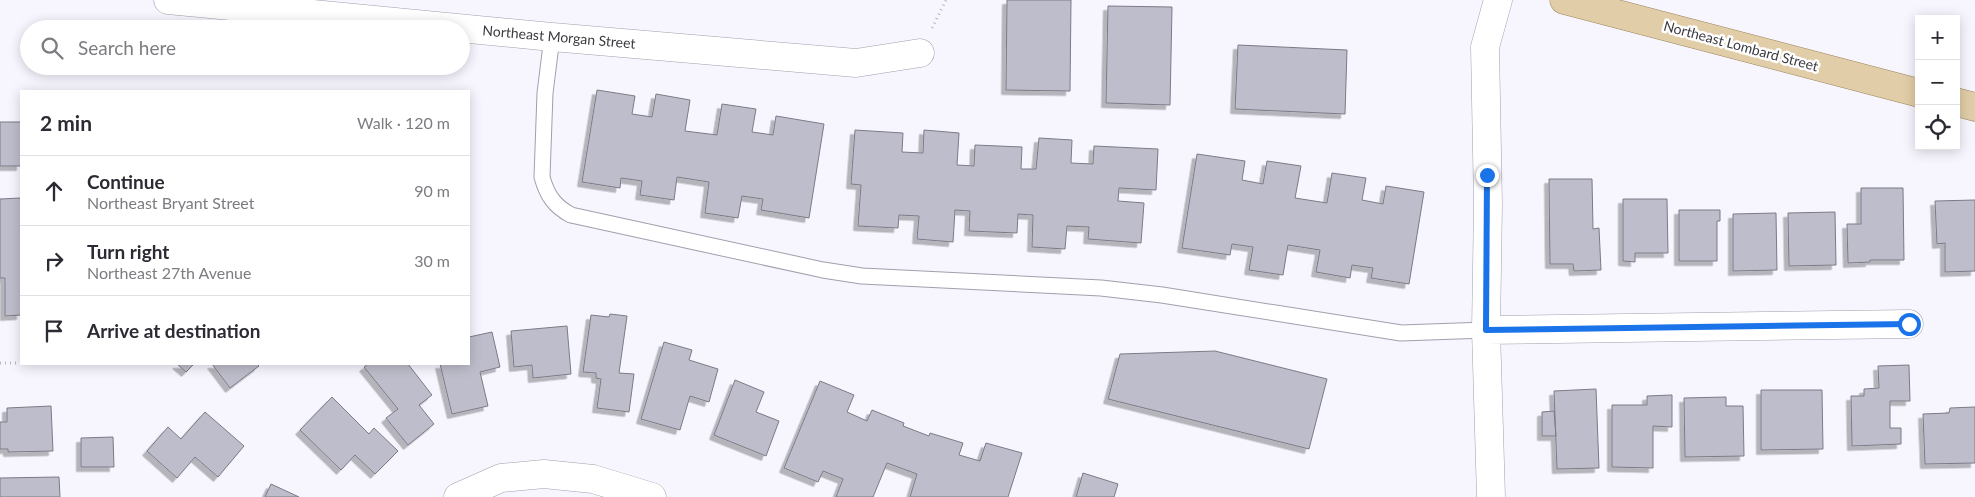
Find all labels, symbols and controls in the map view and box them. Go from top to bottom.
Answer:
map controls [1915,15,1960,150]
button: + [1915,15,1960,60]
street label: Northeast Lombard Street [1662,17,1820,74]
search box [20,20,470,75]
street label: Northeast Morgan Street [482,21,636,52]
icon: search [38,34,66,62]
text: Search here [78,36,176,59]
button: − [1915,60,1960,105]
button: locate [1915,105,1960,150]
text: 2 min [40,110,92,135]
text: Walk · 120 m [357,113,450,132]
route end [1476,164,1499,187]
text: Continue [87,170,165,193]
icon: ahead [40,177,68,205]
text: 90 m [414,181,450,200]
text: Northeast Bryant Street [87,193,255,212]
text: Turn right [87,240,169,263]
icon: right [40,247,68,275]
text: 30 m [414,251,450,270]
text: Northeast 27th Avenue [87,263,251,282]
route start [1898,313,1921,336]
icon: arrive [40,317,68,345]
text: Arrive at destination [87,319,260,342]

